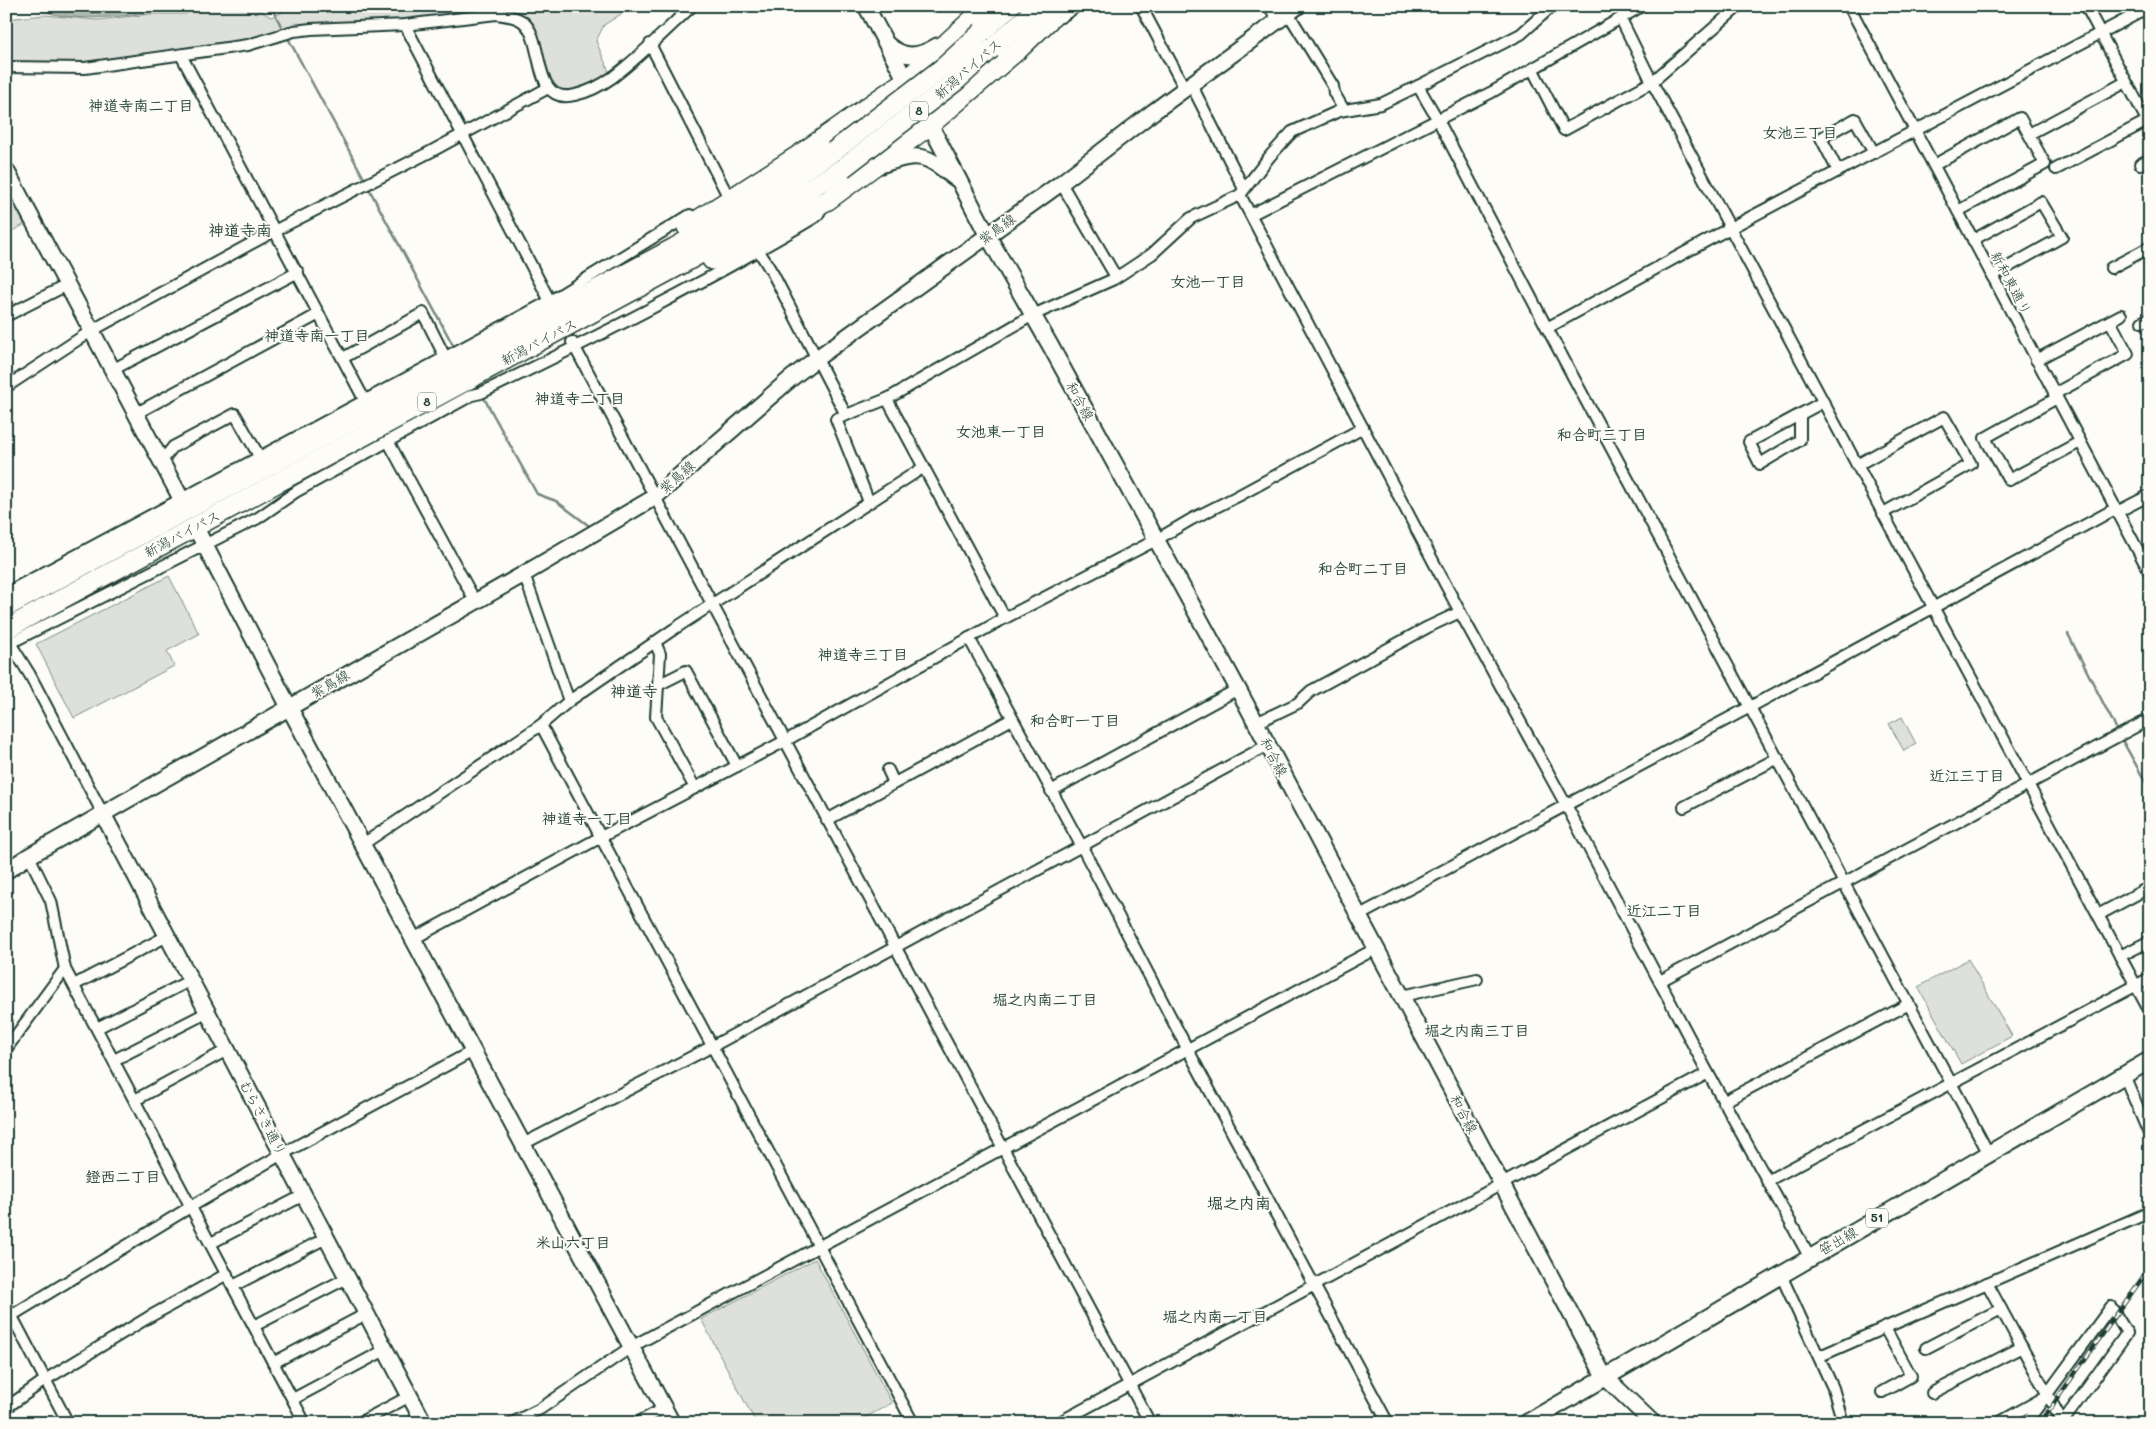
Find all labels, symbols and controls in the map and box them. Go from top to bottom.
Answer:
street label: 新潟バイパス [930,34,1006,103]
district label: 神道寺南二丁目 [88,95,194,115]
road number: 8 [910,102,928,120]
district label: 女池三丁目 [1762,122,1838,142]
street label: 紫鳥線 [974,209,1019,249]
district label: 神道寺南 [208,219,272,240]
street label: 新和東通り [1987,247,2036,318]
district label: 女池一丁目 [1170,271,1246,291]
street label: 新潟バイパス [497,314,580,370]
district label: 神道寺南一丁目 [264,325,370,345]
street label: 和合線 [1062,378,1099,424]
district label: 神道寺二丁目 [535,388,625,408]
road number: 8 [418,392,436,412]
district label: 女池東一丁目 [956,421,1046,441]
district label: 和合町三丁目 [1557,424,1647,444]
street label: 紫鳥線 [655,456,699,498]
street label: 新潟バイパス [140,506,223,562]
district label: 和合町二丁目 [1318,558,1408,578]
district label: 神道寺三丁目 [818,644,908,664]
street label: 紫鳥線 [307,665,353,702]
district label: 神道寺 [610,680,658,701]
district label: 和合町一丁目 [1030,710,1120,730]
street label: 和合線 [1256,734,1293,780]
district label: 近江三丁目 [1929,765,2005,785]
district label: 神道寺一丁目 [542,808,632,828]
district label: 近江二丁目 [1626,900,1702,920]
district label: 堀之内南二丁目 [992,989,1098,1009]
district label: 堀之内南三丁目 [1424,1020,1530,1040]
street label: むらさき通り [235,1076,291,1159]
street label: 和合線 [1446,1091,1483,1137]
district label: 鐙西二丁目 [85,1166,161,1186]
district label: 堀之内南 [1207,1192,1271,1213]
road number: 51 [1866,1208,1888,1228]
street label: 笹出線 [1815,1222,1861,1259]
district label: 米山六丁目 [535,1232,611,1252]
district label: 堀之内南一丁目 [1162,1306,1268,1326]

